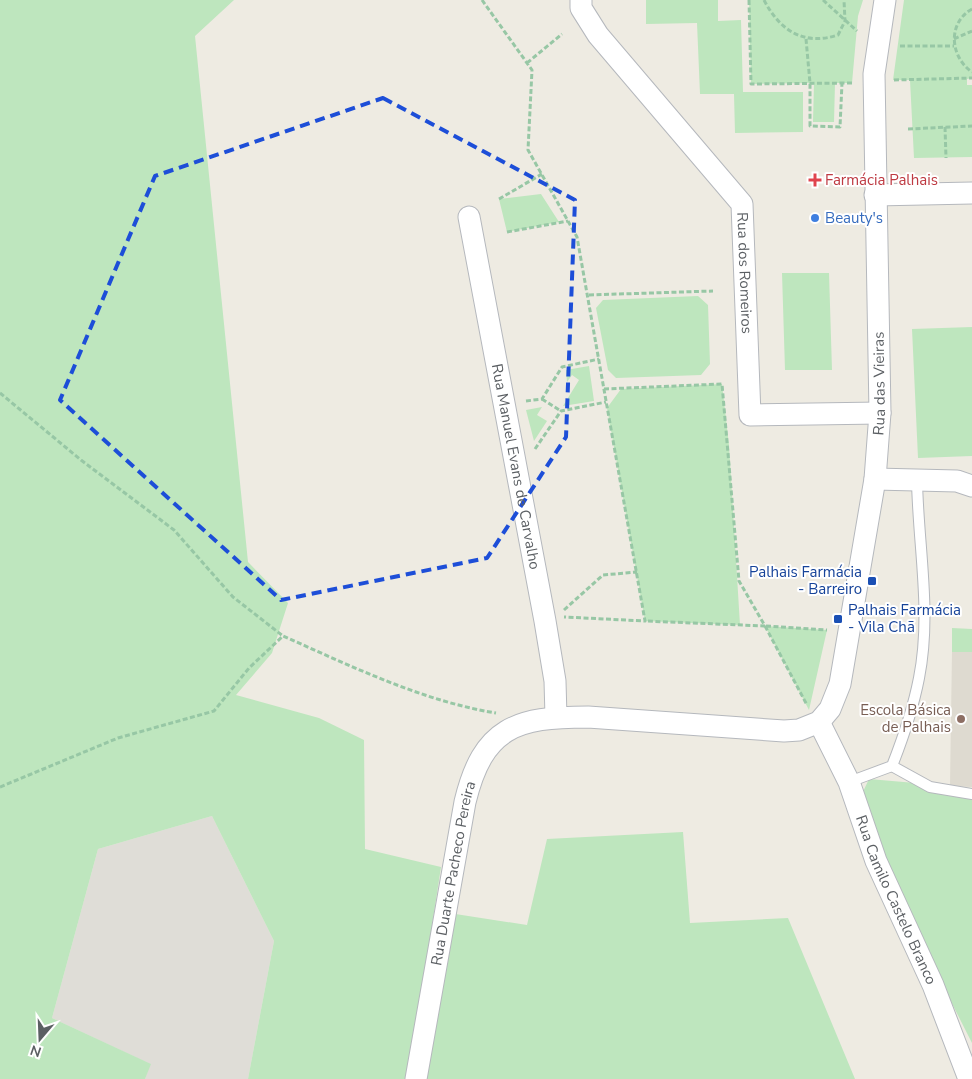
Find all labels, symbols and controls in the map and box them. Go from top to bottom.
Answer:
place label: Farmácia Palhais [825,170,938,190]
marker: Farmácia Palhais [809,174,821,186]
place label: Beauty's [825,208,883,228]
street label: Rua dos Romeiros [732,212,757,334]
marker: Beauty's [809,212,821,224]
street label: Rua das Vieiras [868,331,890,436]
street label: Rua Manuel Evans de Carvalho [487,362,545,571]
place label: Palhais Farmácia - Barreiro [749,562,862,599]
marker: Palhais Farmácia - Barreiro [866,575,878,587]
place label: Palhais Farmácia - Vila Chã [848,600,961,637]
marker: Palhais Farmácia - Vila Chã [832,613,844,625]
place label: Escola Básica de Palhais [860,700,951,737]
marker: Escola Básica de Palhais [955,713,967,725]
street label: Rua Duarte Pacheco Pereira [426,778,480,967]
street label: Rua Camilo Castelo Branco [851,812,941,988]
north arrow [15,1014,65,1064]
text: N [28,1040,44,1062]

